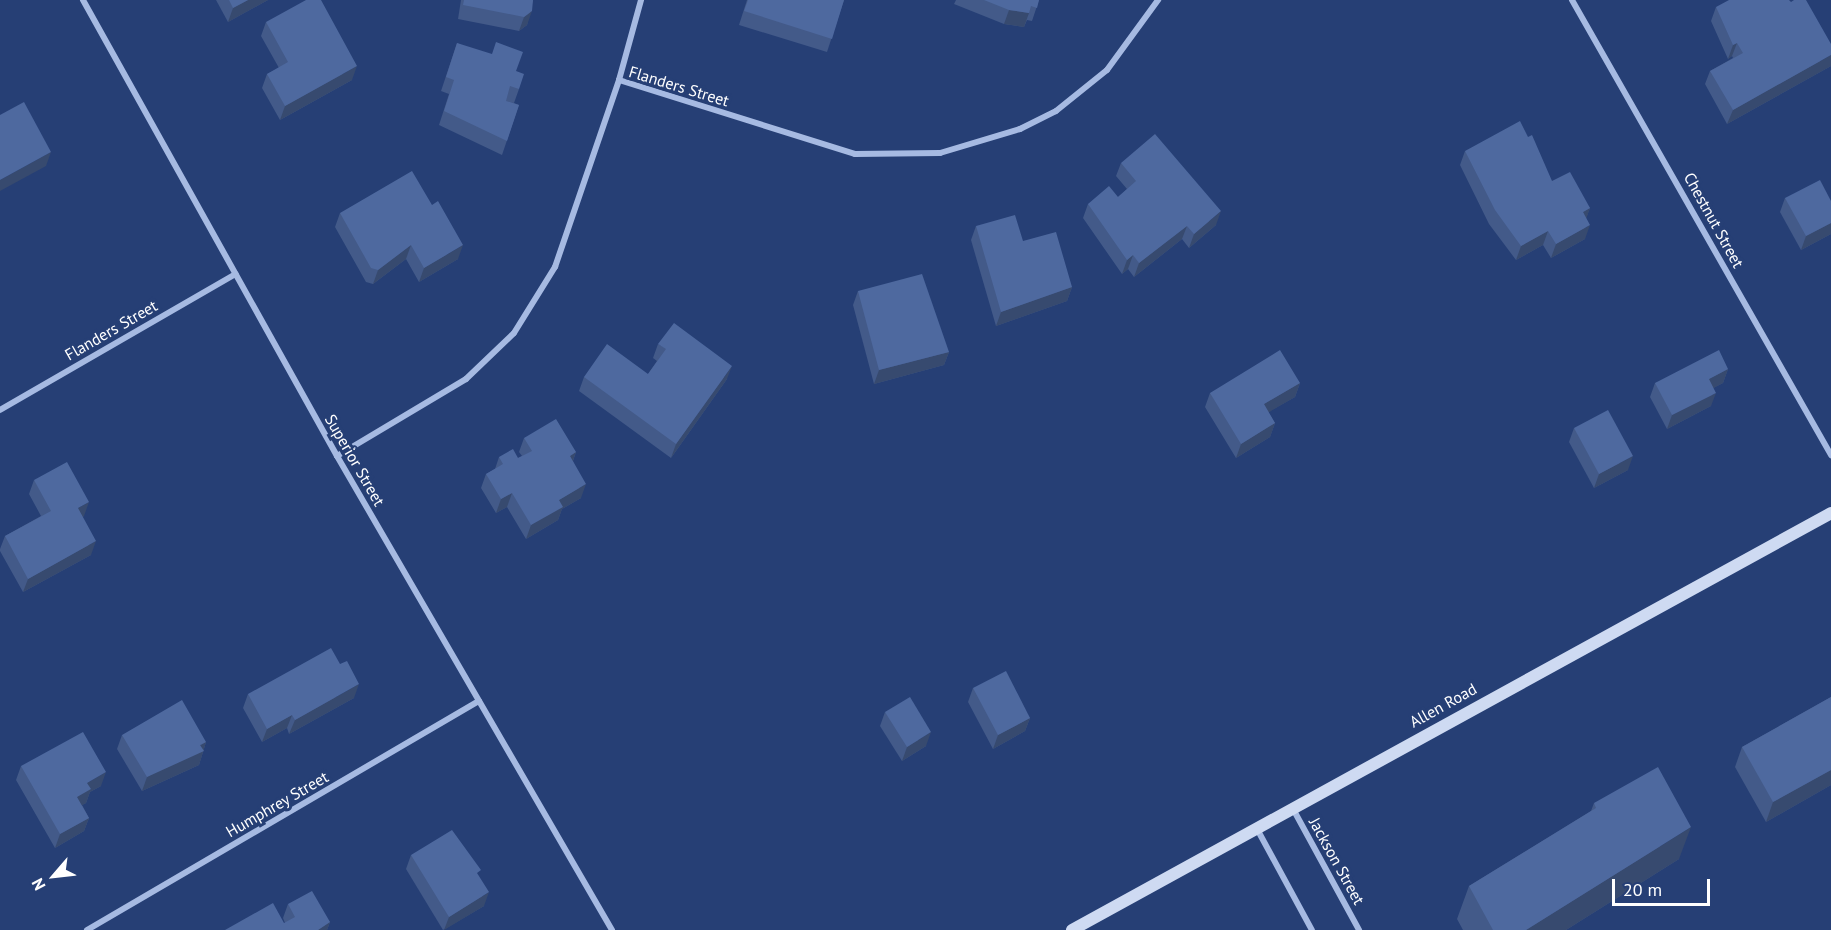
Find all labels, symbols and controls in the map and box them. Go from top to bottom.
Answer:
street label: Flanders Street [627,62,731,110]
street label: Chestnut Street [1680,169,1748,271]
street label: Flanders Street [61,296,161,364]
street label: Superior Street [321,411,389,509]
street label: Allen Road [1406,679,1480,731]
street label: Humphrey Street [222,767,332,841]
street label: Jackson Street [1305,814,1369,908]
north arrow [24,846,84,906]
scale bar [1615,867,1712,905]
text: N [27,875,49,894]
text: 20 m [1623,878,1662,901]

